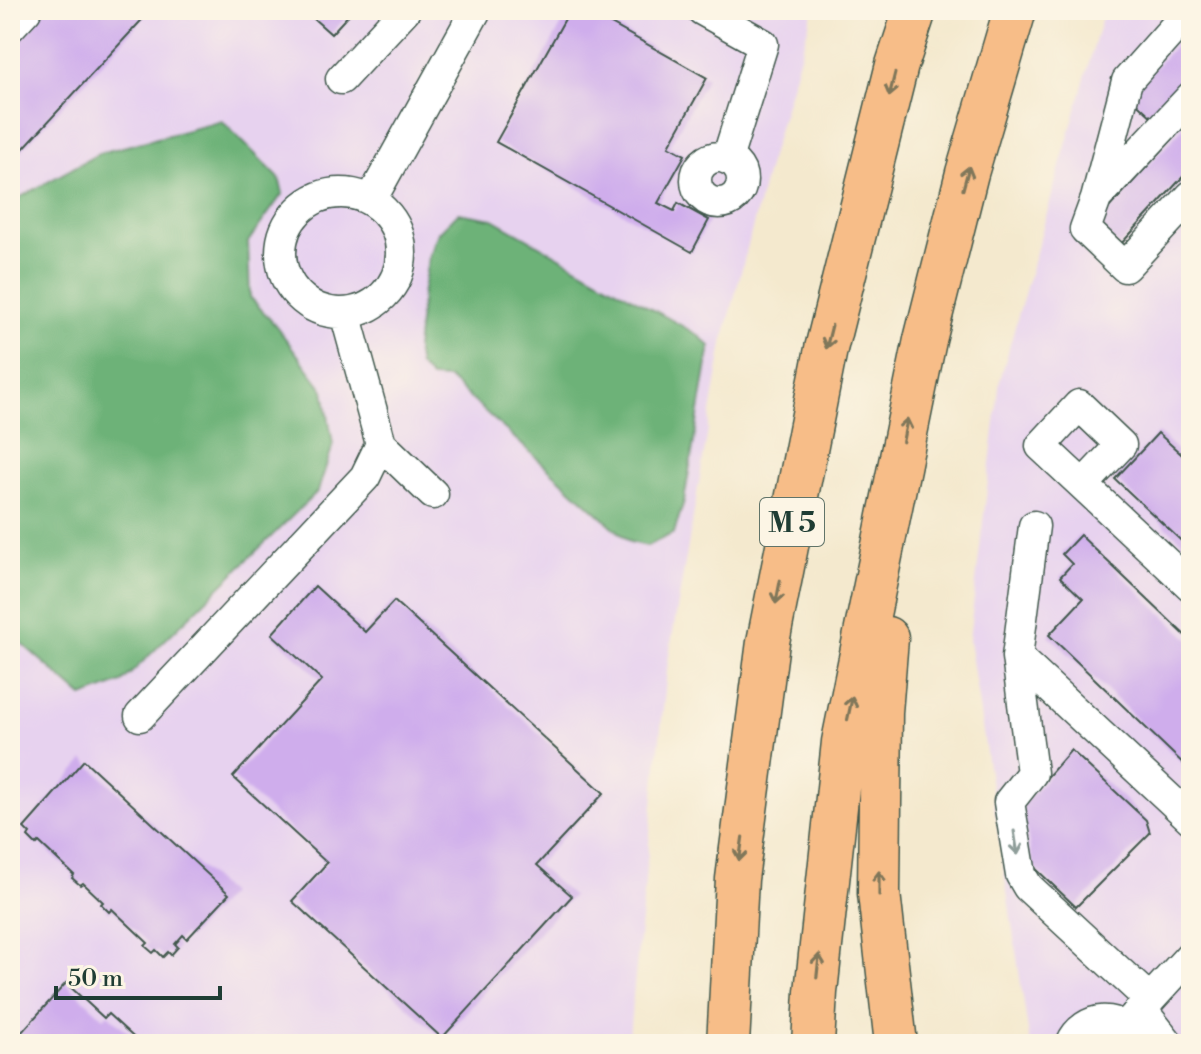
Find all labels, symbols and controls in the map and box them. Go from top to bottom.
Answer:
one-way arrow [884,71,899,97]
one-way arrow [960,165,975,191]
one-way arrow [821,323,836,349]
one-way arrow [898,418,913,443]
road number: M 5 [760,498,824,546]
one-way arrow [770,579,785,604]
one-way arrow [843,696,858,722]
one-way arrow [1009,829,1024,855]
one-way arrow [733,836,748,861]
one-way arrow [872,870,887,897]
scale bar [56,950,220,1000]
one-way arrow [811,953,826,980]
text: 50 m [68,964,123,994]

